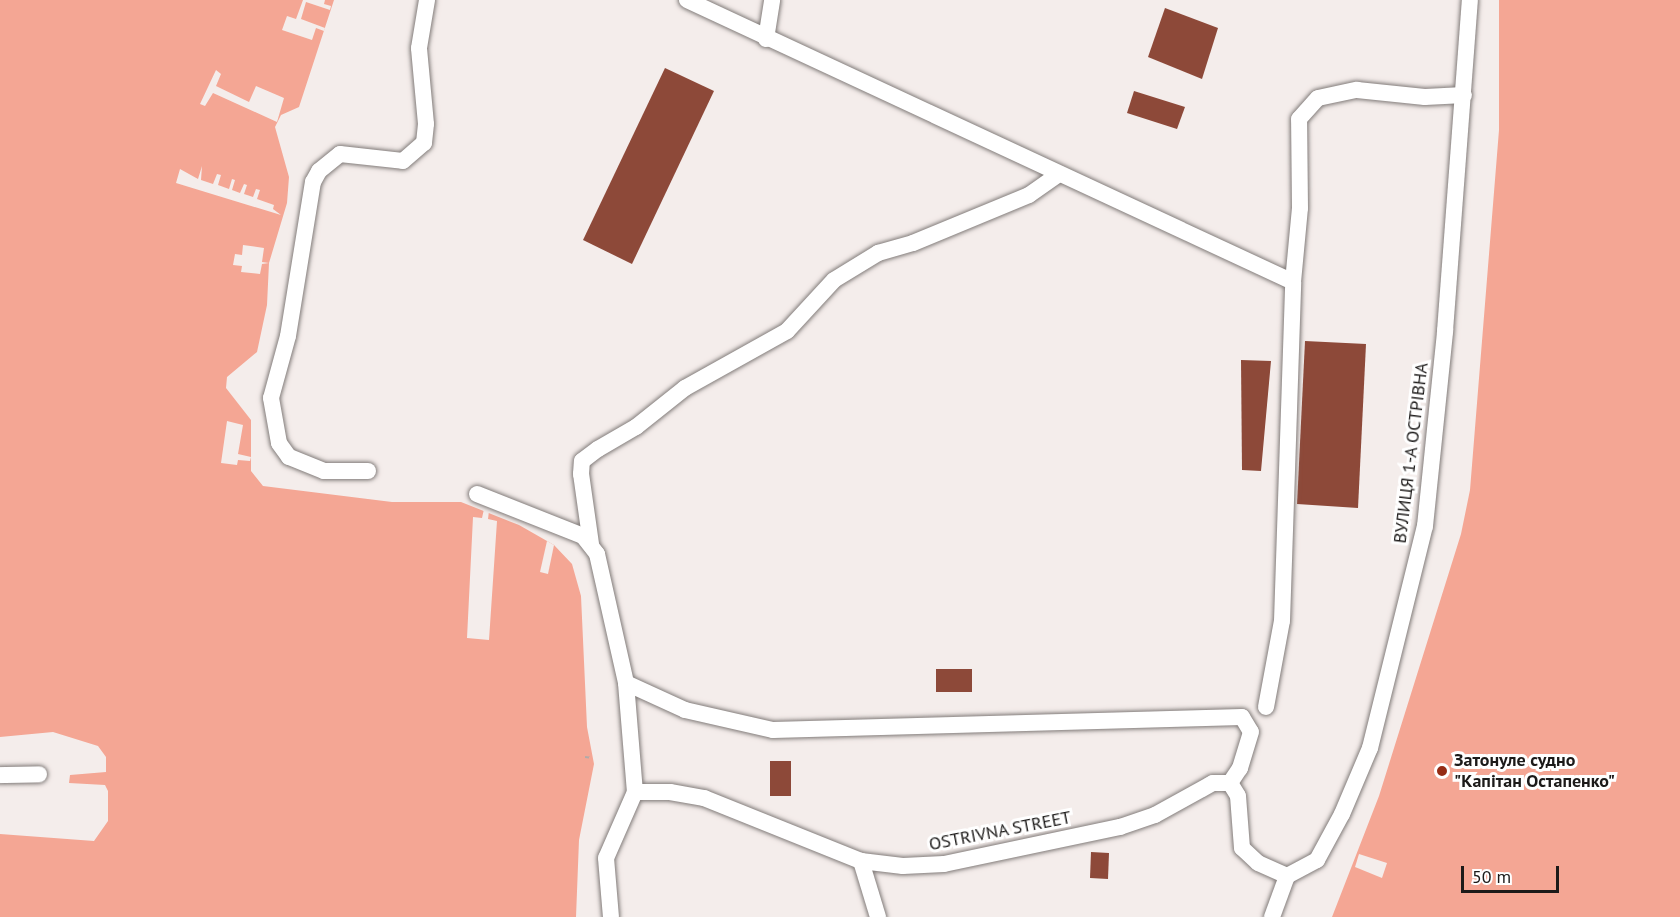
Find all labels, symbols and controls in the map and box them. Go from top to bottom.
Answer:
street label: ВУЛИЦЯ 1-А ОСТРІВНА [1389,361,1433,545]
place label: Затонуле судно "Капітан Остапенко" [1454,750,1615,792]
marker: Затонуле судно "Капітан Остапенко" [1435,764,1449,778]
street label: OSTRIVNA STREET [927,807,1073,855]
scale bar [1464,854,1562,892]
text: 50 m [1472,865,1511,888]

